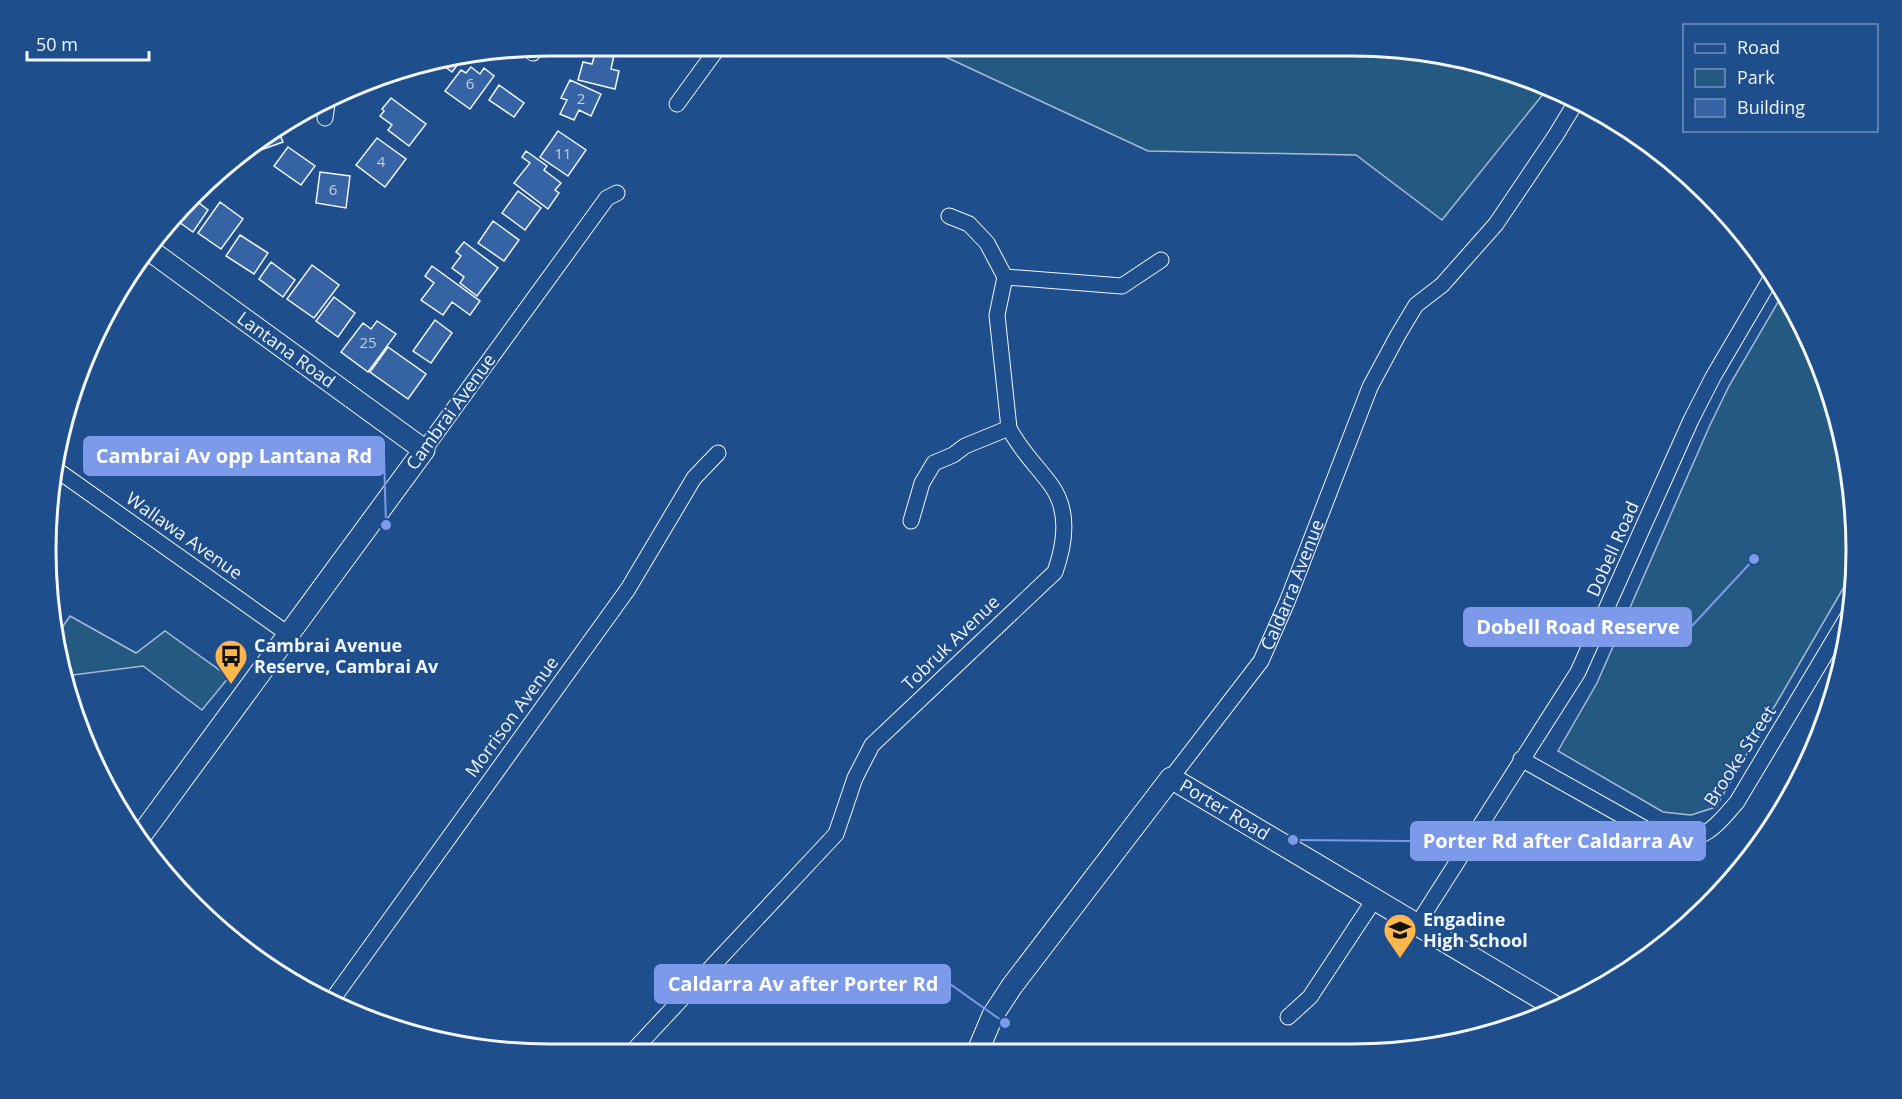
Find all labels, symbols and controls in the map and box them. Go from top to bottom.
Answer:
scale bar [27,24,148,62]
legend [1683,24,1878,132]
text: 50 m [36,32,78,56]
text: Road [1737,35,1780,59]
text: Park [1737,65,1775,89]
house number: 6 [466,73,474,93]
house number: 2 [577,88,585,108]
text: Building [1737,95,1805,119]
house number: 11 [554,143,572,163]
house number: 4 [377,151,386,171]
house number: 6 [329,179,337,199]
street label: Lantana Road [233,306,340,393]
house number: 25 [359,332,377,352]
street label: Cambrai Avenue [400,348,501,474]
callout: Cambrai Av opp Lantana Rd [84,437,384,475]
text: Cambrai Av opp Lantana Rd [96,442,372,469]
street label: Wallawa Avenue [122,486,248,584]
street label: Dobell Road [1580,497,1644,600]
street label: Caldarra Avenue [1254,516,1329,654]
street label: Tobruk Avenue [896,590,1004,695]
callout: Dobell Road Reserve [1464,608,1691,646]
text: Dobell Road Reserve [1476,613,1680,640]
place label: Cambrai Avenue Reserve, Cambrai Av [254,633,439,678]
bus stop icon: Cambrai Avenue Reserve, Cambrai Av [213,638,249,685]
street label: Morrison Avenue [459,651,563,782]
street label: Brooke Street [1698,701,1781,810]
street label: Porter Road [1176,773,1274,845]
callout: Porter Rd after Caldarra Av [1411,822,1705,860]
text: Porter Rd after Caldarra Av [1423,827,1694,854]
place label: Engadine High School [1423,907,1528,952]
school or university icon: Engadine High School [1382,912,1418,959]
callout: Caldarra Av after Porter Rd [655,965,950,1003]
text: Caldarra Av after Porter Rd [668,970,938,997]

